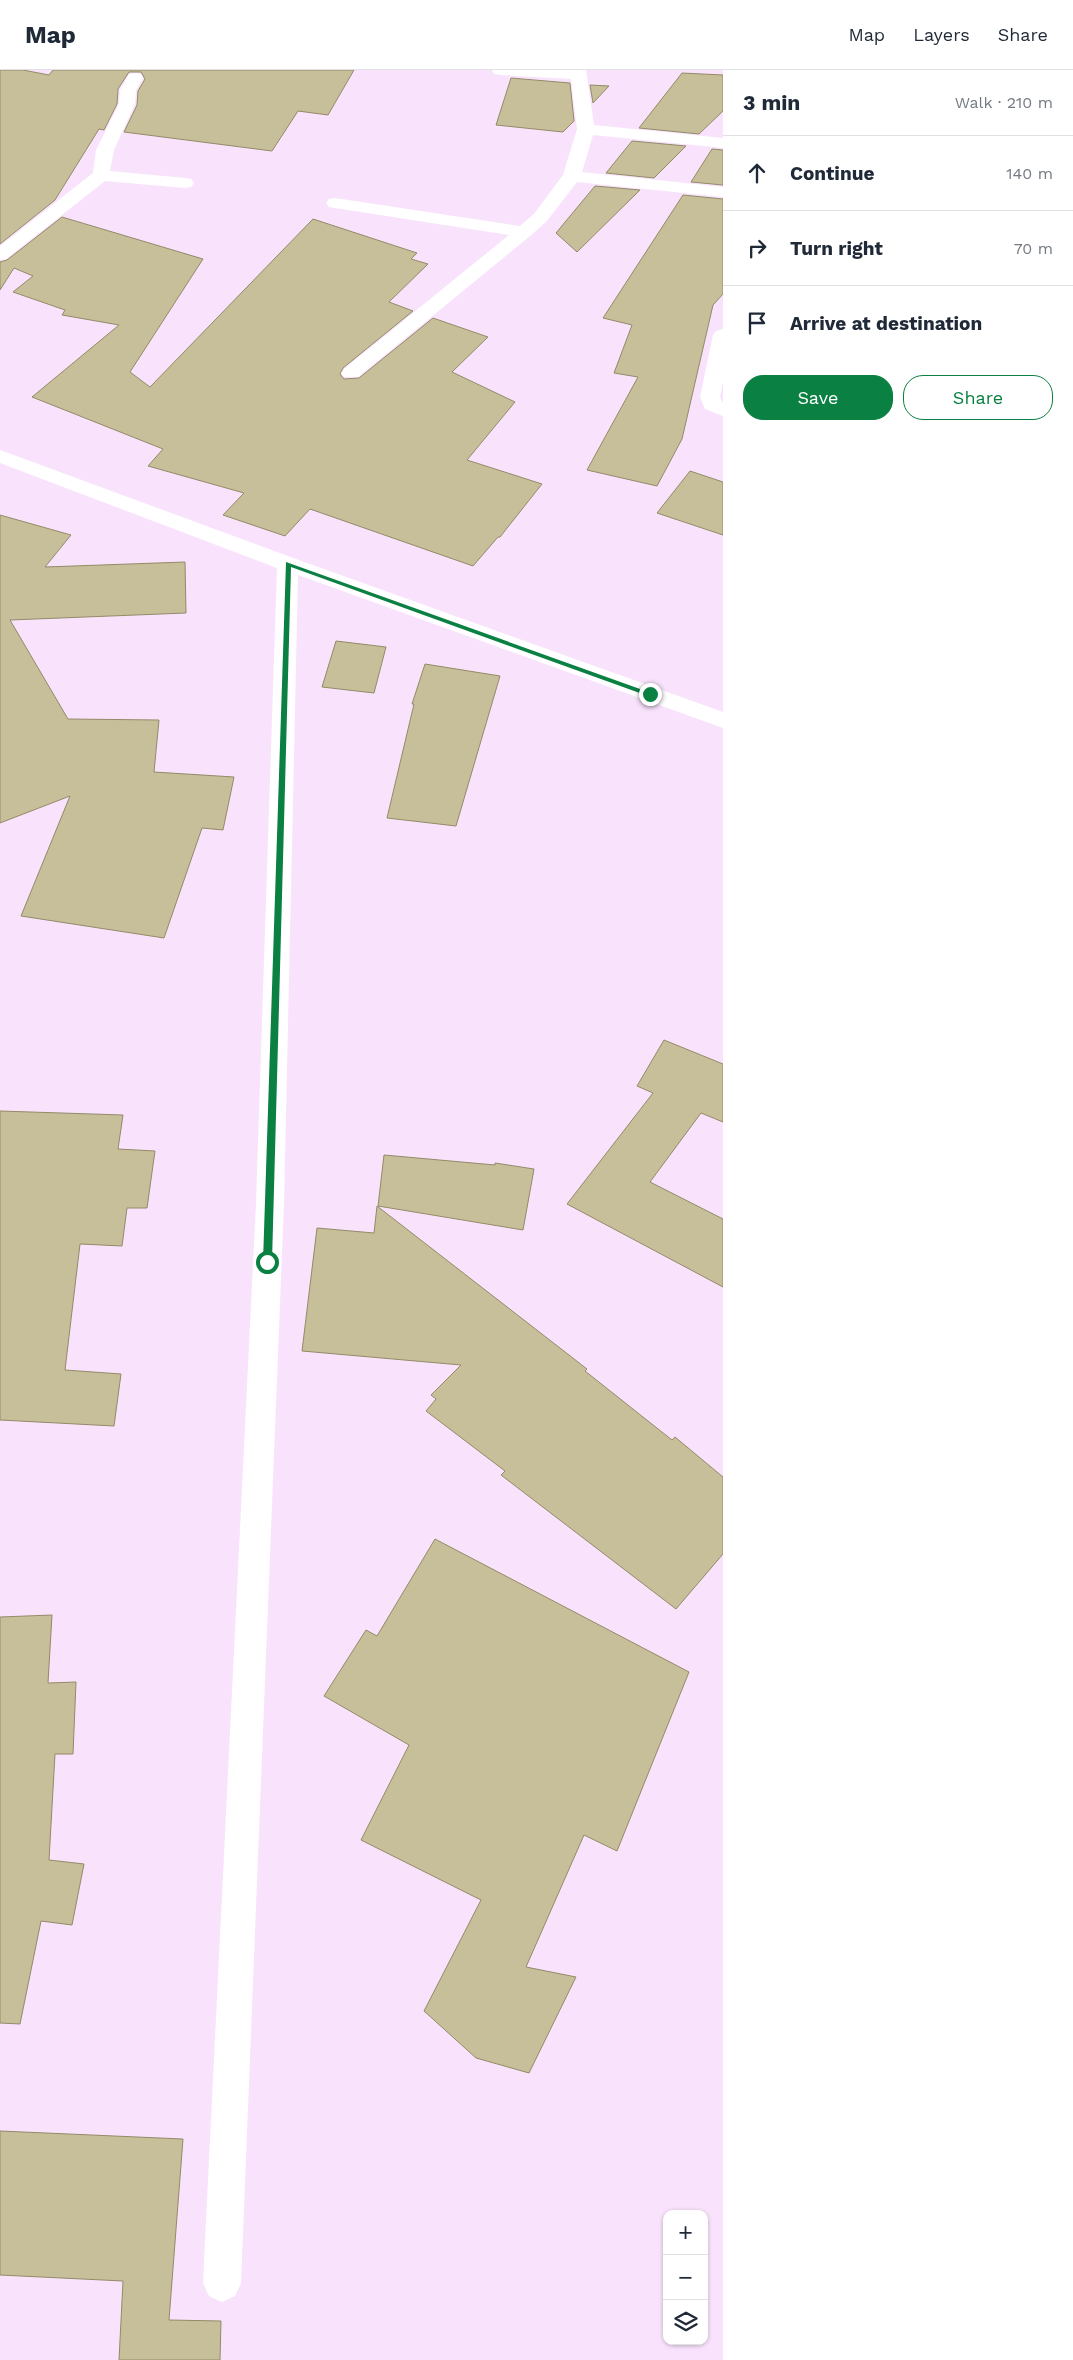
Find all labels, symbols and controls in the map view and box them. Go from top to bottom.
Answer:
text: Map [25,21,76,49]
text: Map [848,24,885,45]
text: Layers [913,24,970,45]
text: Share [998,24,1048,45]
text: 3 min [743,90,800,115]
text: Walk · 210 m [955,93,1053,112]
icon: ahead [743,159,771,187]
text: Continue [790,162,874,185]
text: 140 m [1006,164,1053,183]
icon: right [743,234,771,262]
text: Turn right [790,237,883,260]
text: 70 m [1014,239,1053,258]
icon: arrive [743,309,771,337]
text: Arrive at destination [790,312,982,335]
button: Save [743,375,893,420]
button: Share [903,375,1053,420]
route end [639,683,662,706]
route start [256,1251,279,1274]
map controls [663,2210,708,2345]
button: + [663,2210,708,2255]
button: − [663,2255,708,2300]
button: layers [663,2300,708,2345]

